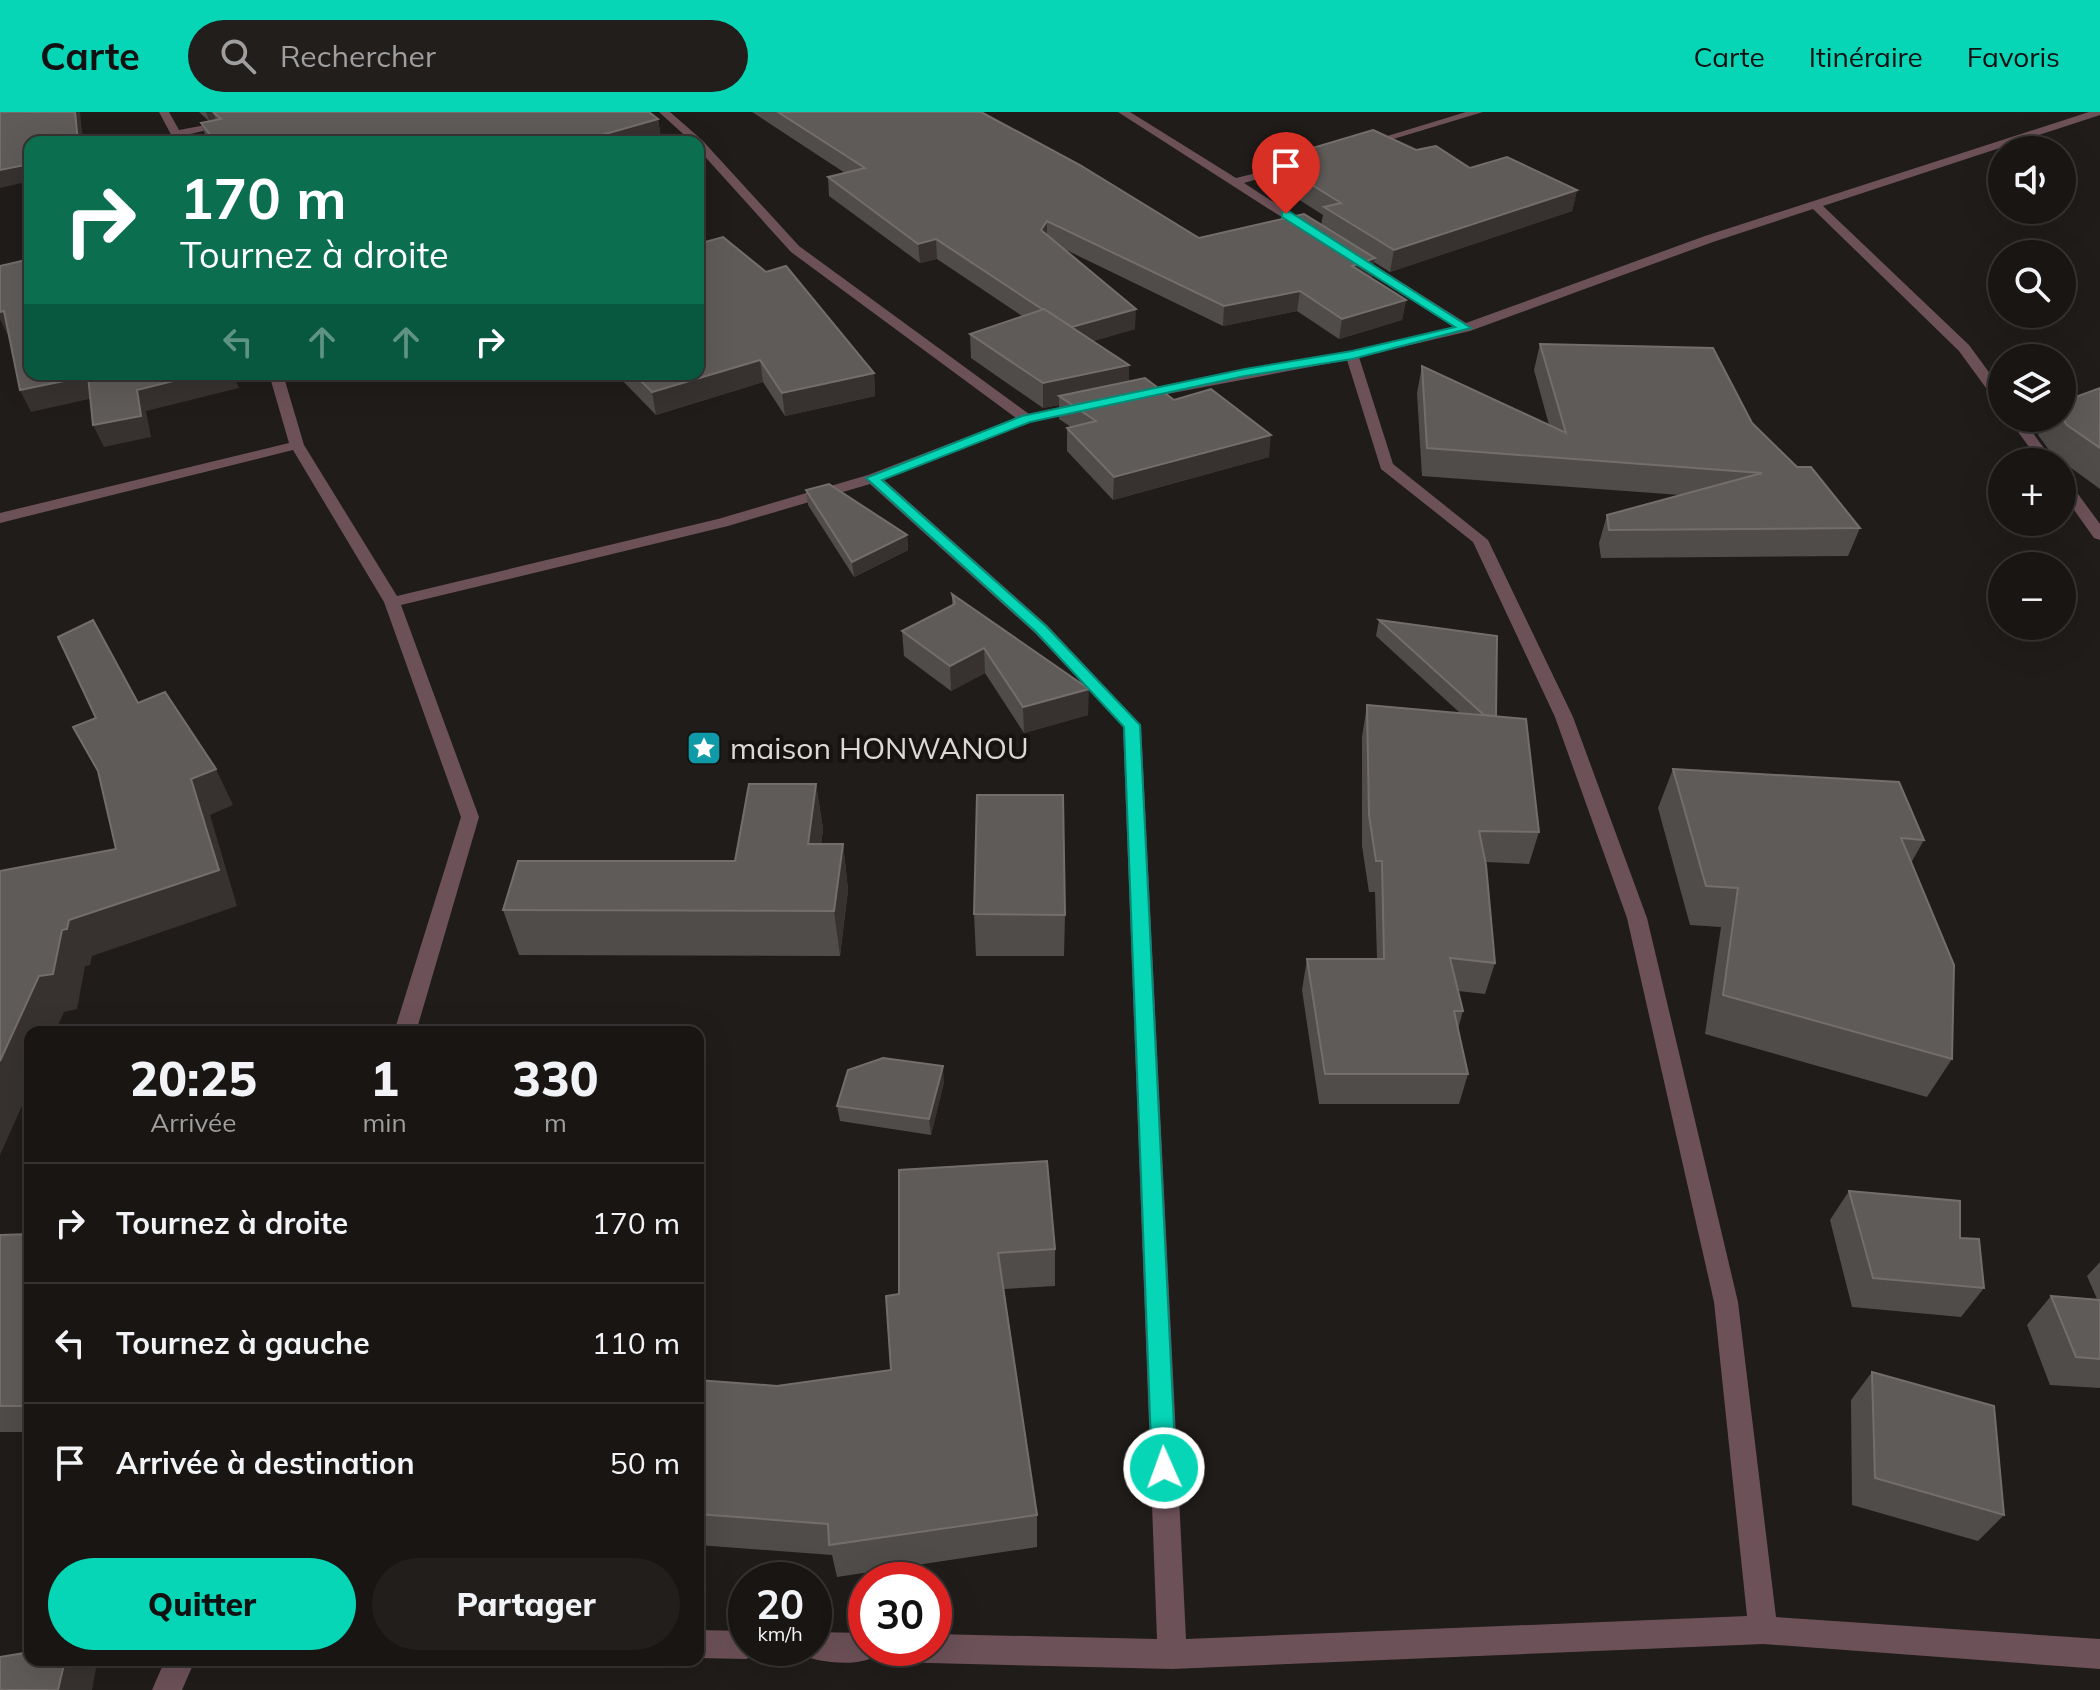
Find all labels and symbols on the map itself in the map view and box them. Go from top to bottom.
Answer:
pin [1252,132,1320,214]
place icon: maison HONWANOU [685,729,723,767]
place label: maison HONWANOU [730,729,1029,767]
position arrow [1122,1426,1206,1510]
speed limit sign: 30 [848,1562,952,1666]

